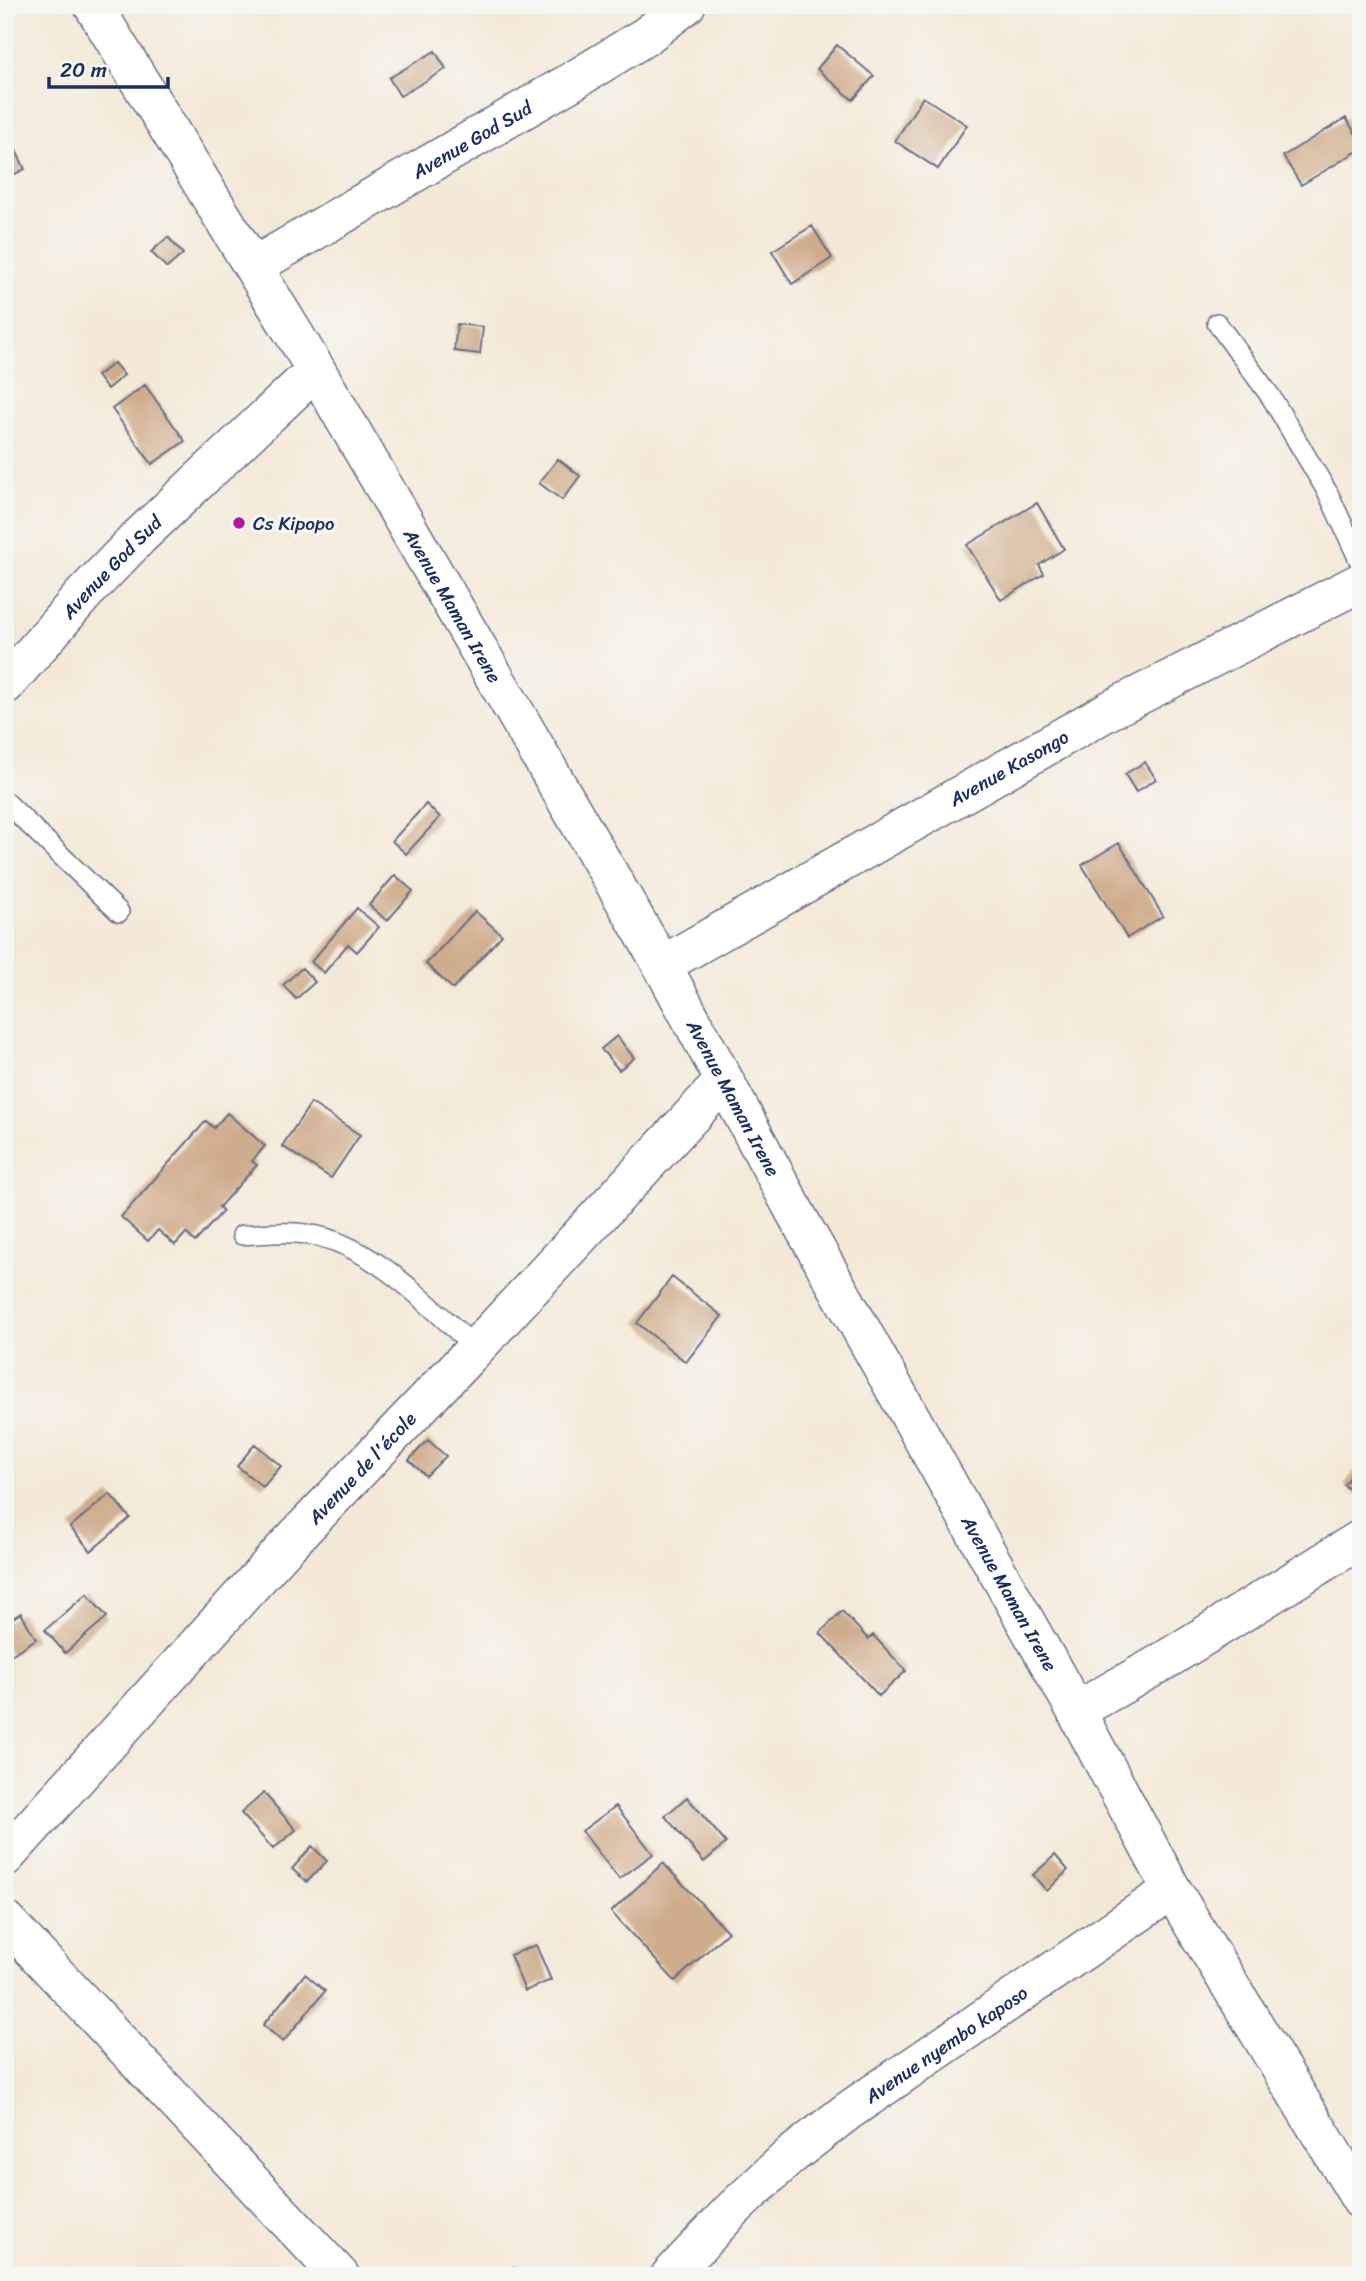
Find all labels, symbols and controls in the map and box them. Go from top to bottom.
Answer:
scale bar [49,46,168,90]
text: 20 m [60,51,107,89]
street label: Avenue God Sud [405,90,540,188]
street label: Avenue God Sud [52,506,171,627]
place label: Cs Kipopo [253,507,334,540]
marker: Cs Kipopo [231,515,247,531]
street label: Avenue Maman Irene [394,521,511,689]
street label: Avenue Kasongo [942,720,1075,815]
street label: Avenue Maman Irene [677,1012,790,1183]
street label: Avenue de l'école [298,1403,424,1533]
street label: Avenue Maman Irene [952,1508,1067,1678]
street label: Avenue nyembo kaposo [857,1976,1035,2112]

